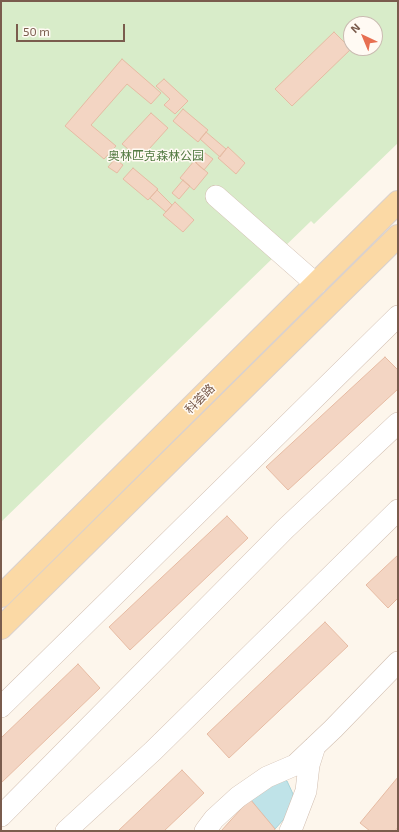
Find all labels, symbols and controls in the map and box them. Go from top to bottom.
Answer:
scale bar [18,16,127,42]
north arrow [343,16,383,56]
text: N [348,20,362,35]
text: 50 m [23,24,50,38]
park label: 奥林匹克森林公园 [108,149,204,163]
street label: 科荟路 [182,381,218,417]

